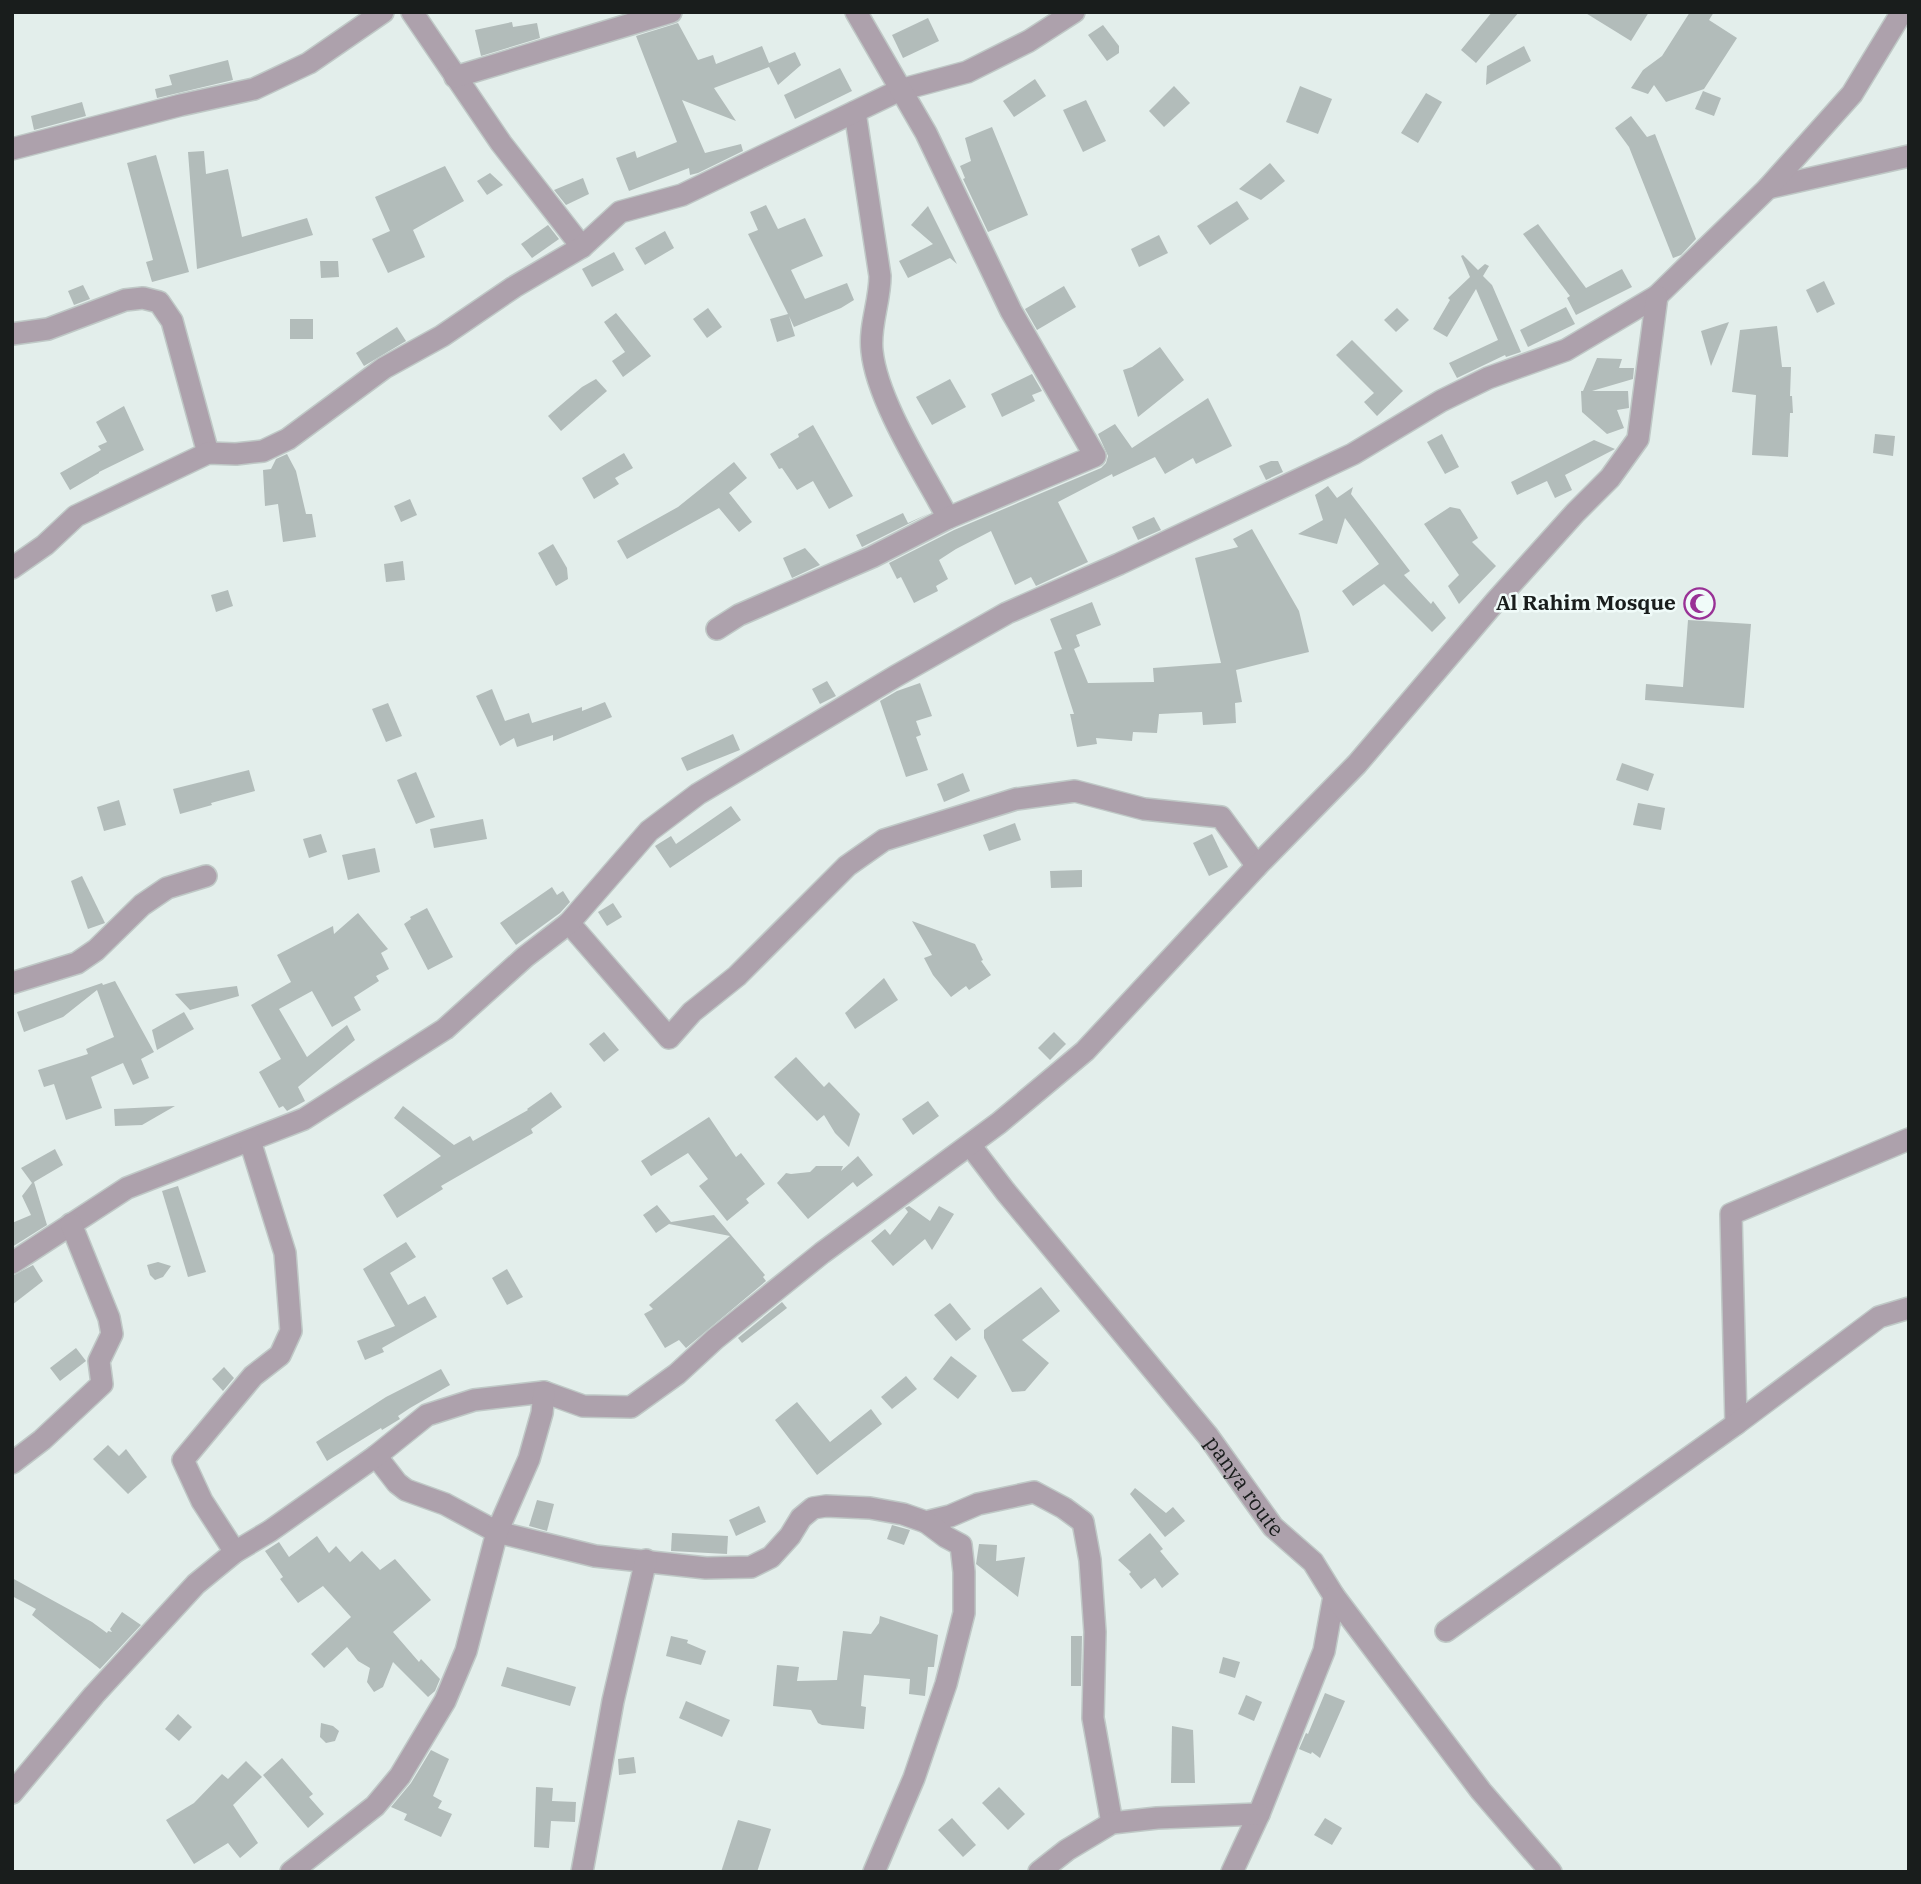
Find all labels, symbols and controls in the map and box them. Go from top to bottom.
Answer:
mosque icon: Al Rahim Mosque [1682,586,1716,620]
place label: Al Rahim Mosque [1496,588,1676,616]
street label: panya route [1199,1430,1290,1543]

